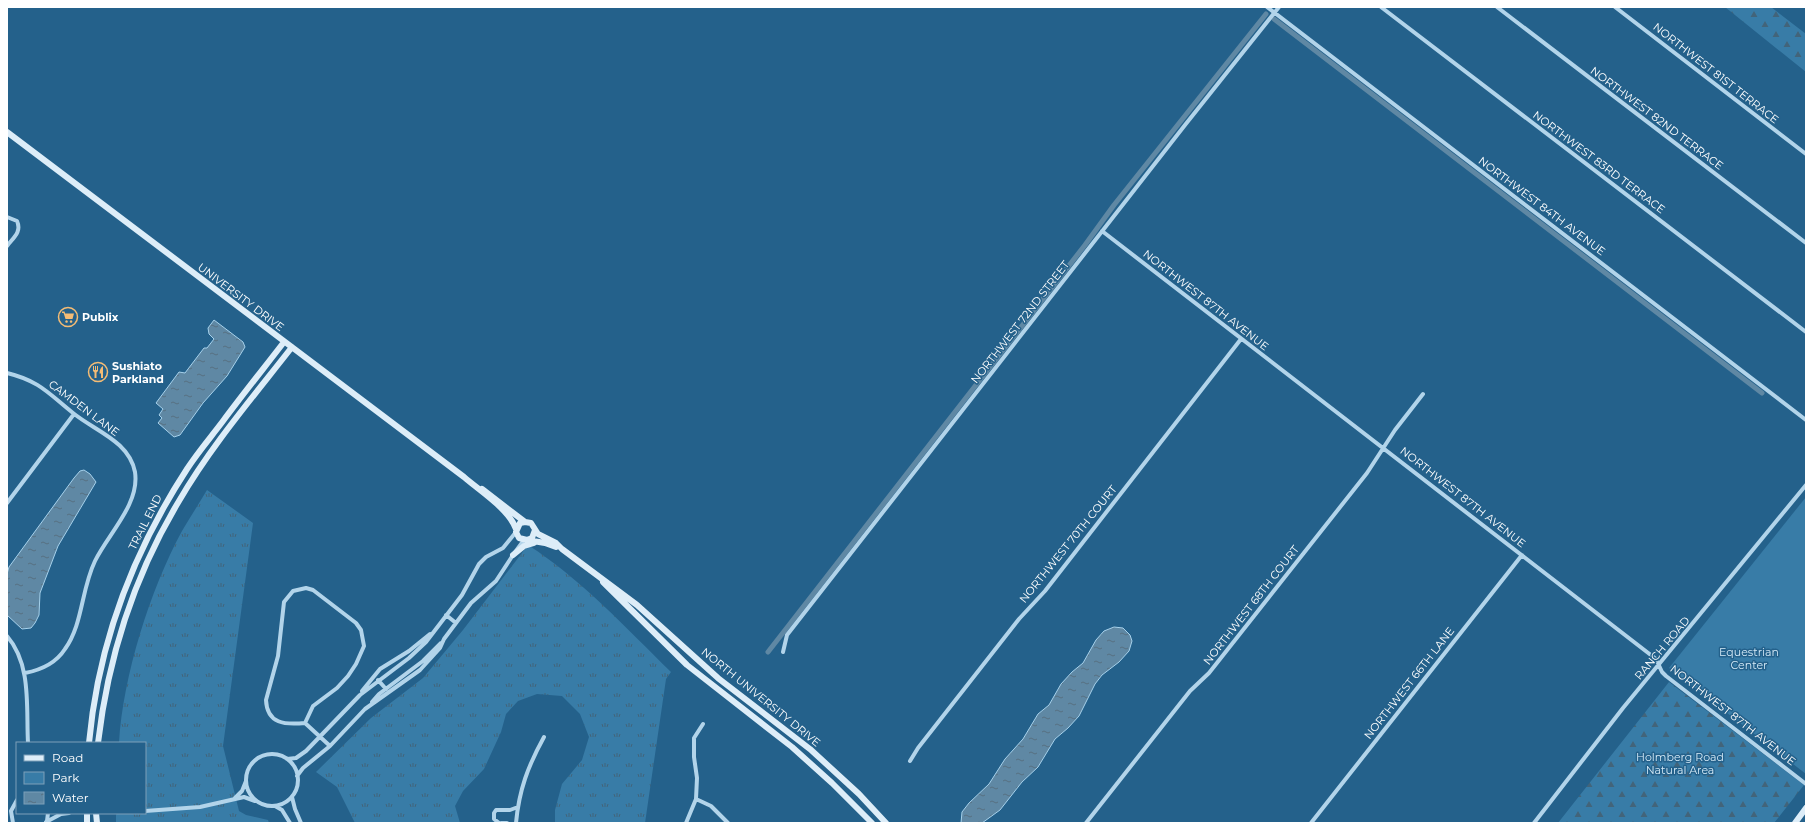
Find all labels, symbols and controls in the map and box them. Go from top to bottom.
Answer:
street label: NORTHWEST 81ST TERRACE [1650,20,1782,126]
street label: NORTHWEST 82ND TERRACE [1588,63,1726,173]
street label: NORTHWEST 83RD TERRACE [1530,108,1668,216]
street label: NORTHWEST 84TH AVENUE [1476,154,1608,258]
street label: NORTHWEST 87TH AVENUE [1140,247,1272,353]
street label: NORTHWEST 72ND STREET [968,257,1073,386]
street label: UNIVERSITY DRIVE [195,260,287,334]
supermarket icon: Publix [57,306,79,328]
place label: Publix [82,310,119,324]
place label: Sushiato Parkland [112,359,164,386]
restaurant icon: Sushiato Parkland [87,361,109,383]
street label: CAMDEN LANE [46,377,122,439]
street label: NORTHWEST 87TH AVENUE [1397,444,1529,550]
street label: NORTHWEST 70TH COURT [1016,482,1120,606]
street label: TRAIL END [125,492,165,552]
street label: NORTHWEST 68TH COURT [1200,542,1302,667]
street label: RANCH ROAD [1631,613,1693,683]
street label: NORTHWEST 66TH LANE [1361,624,1457,742]
street label: NORTH UNIVERSITY DRIVE [699,645,823,749]
park label: Equestrian Center [1719,645,1779,672]
street label: NORTHWEST 87TH AVENUE [1667,662,1799,768]
legend [16,742,146,814]
text: Road [52,750,83,765]
park label: Holmberg Road Natural Area [1636,750,1724,777]
text: Park [52,770,80,785]
text: Water [52,790,89,805]

